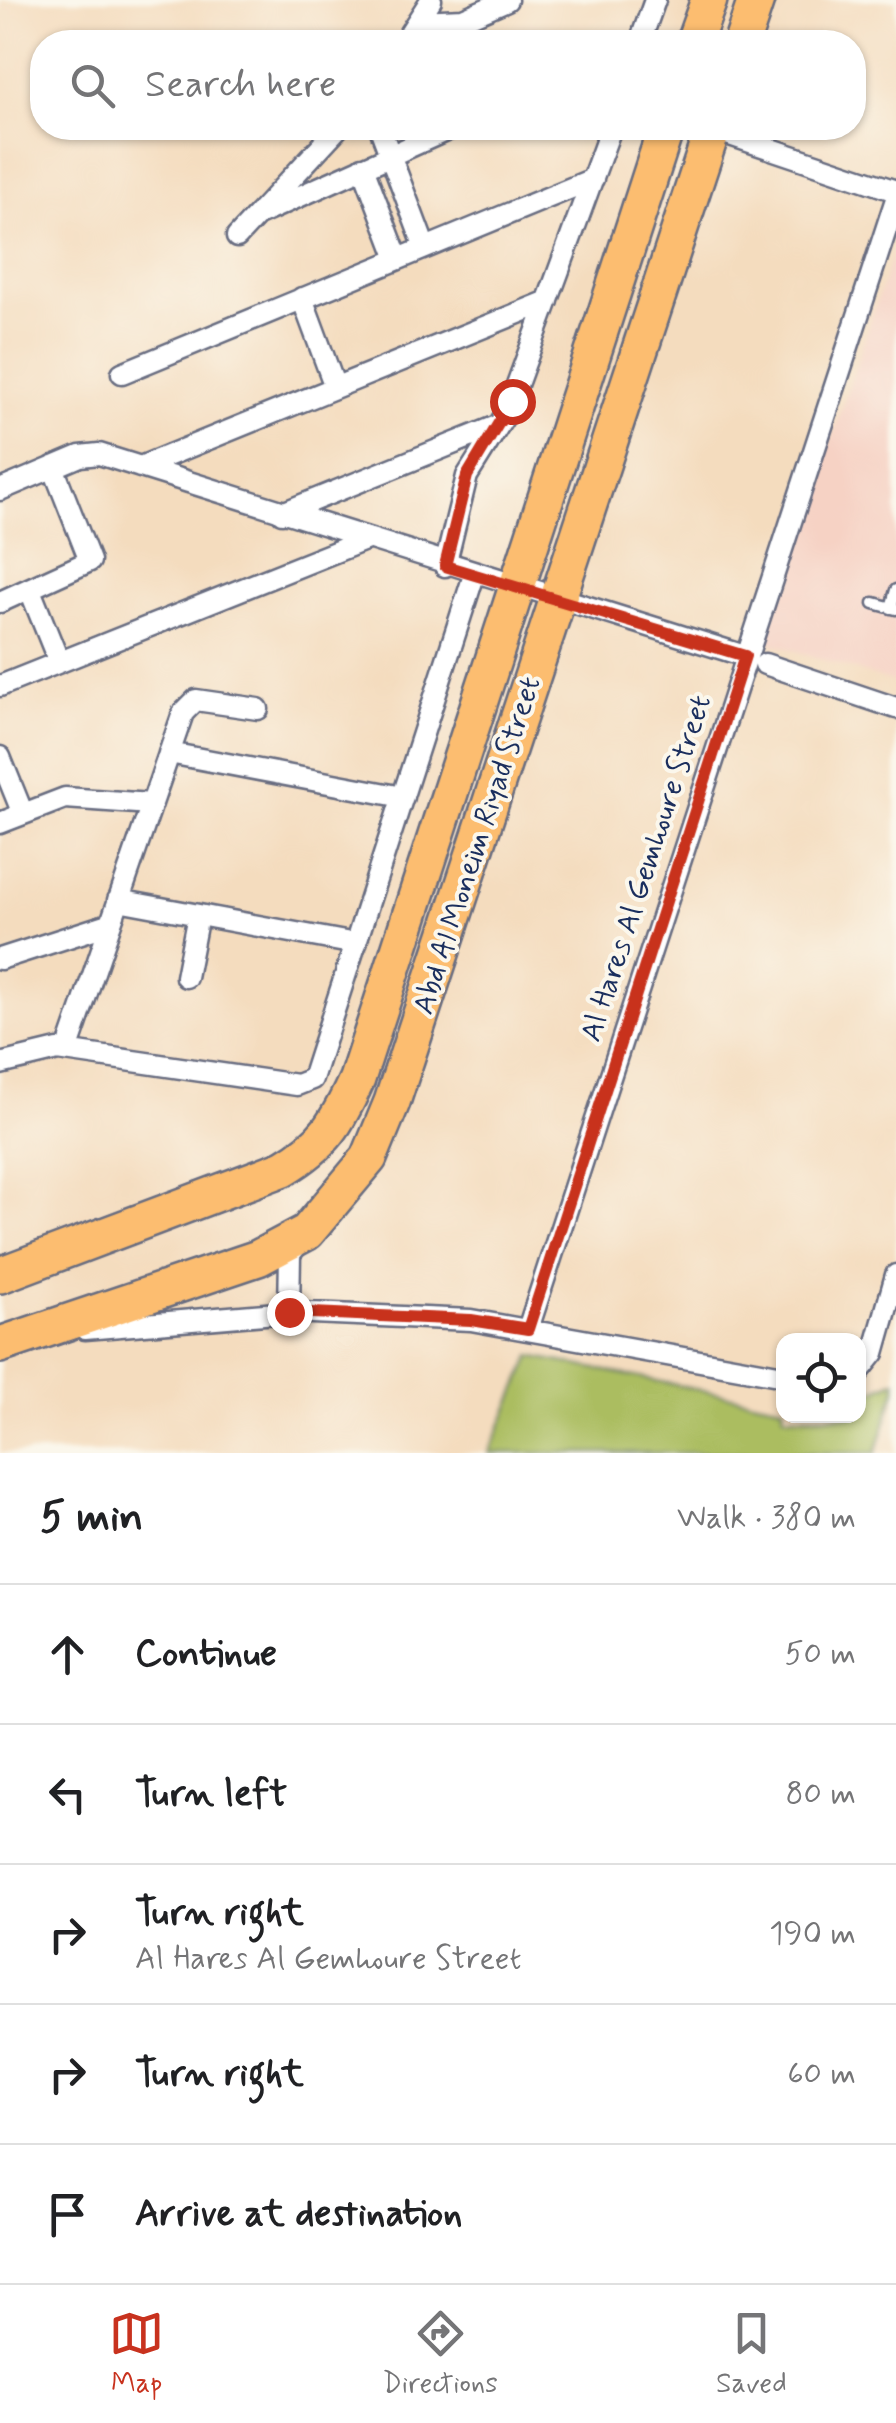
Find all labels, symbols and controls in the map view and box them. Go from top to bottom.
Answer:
search box [30,30,866,140]
icon: search [65,58,120,113]
text: Search here [145,61,336,110]
route start [490,379,536,425]
street label: Abd Al Moneim Riyad Street [404,672,550,1019]
street label: Al Hares Al Gemhoure Street [572,690,721,1047]
route end [267,1290,313,1336]
map controls [776,1333,866,1423]
button: locate [776,1333,866,1423]
text: 5 min [40,1491,143,1546]
text: Walk · 380 m [677,1497,856,1539]
icon: ahead [40,1627,95,1682]
text: Continue [135,1630,277,1679]
text: 50 m [784,1633,856,1675]
icon: left [40,1767,95,1822]
text: Turn left [135,1770,287,1819]
text: 80 m [786,1773,856,1815]
text: Turn right [135,1889,304,1938]
icon: right [40,1907,95,1962]
text: 190 m [769,1913,856,1955]
text: Al Hares Al Gemhoure Street [135,1938,521,1980]
icon: right [40,2047,95,2102]
text: Turn right [135,2050,304,2099]
text: 60 m [787,2053,856,2095]
icon: arrive [40,2187,95,2242]
text: Arrive at destination [135,2190,462,2239]
tab: Map [109,2306,164,2403]
tab: Directions [383,2306,498,2403]
tab: Saved [716,2306,787,2403]

